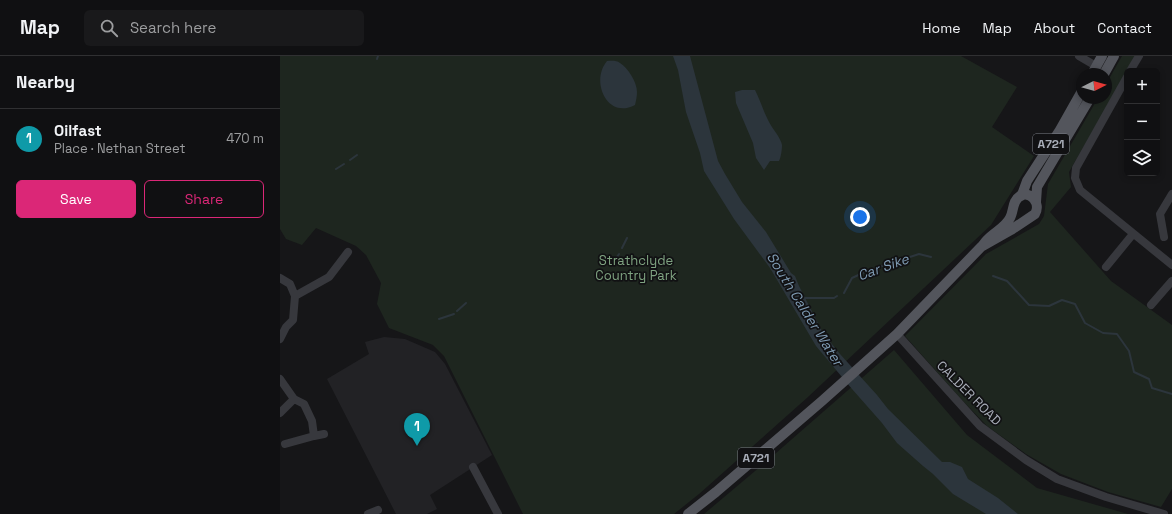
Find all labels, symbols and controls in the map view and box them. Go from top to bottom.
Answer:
search box [84,10,364,46]
text: Map [20,15,60,40]
icon: search [98,17,120,39]
text: Search here [130,18,216,37]
text: Home [922,19,960,37]
text: Map [982,19,1012,37]
text: About [1034,19,1075,37]
text: Contact [1097,19,1152,37]
north arrow [1076,68,1112,104]
map controls [1124,68,1160,176]
button: + [1124,68,1160,104]
text: Nearby [16,71,75,93]
button: − [1124,104,1160,140]
text: Oilfast [54,121,102,140]
text: 1 [26,130,32,147]
text: 470 m [226,130,264,147]
road number: A721 [1033,134,1069,154]
text: Place · Nethan Street [54,140,185,157]
button: layers [1124,140,1160,176]
button: Save [16,180,136,218]
button: Share [144,180,264,218]
your location [850,207,870,227]
water label: South Calder Water [763,249,848,371]
water label: Car Sike [855,249,912,285]
park label: Strathclyde Country Park [595,252,677,284]
street label: CALDER ROAD [933,357,1005,429]
pin: 1 [404,413,430,446]
road number: A721 [738,448,774,468]

